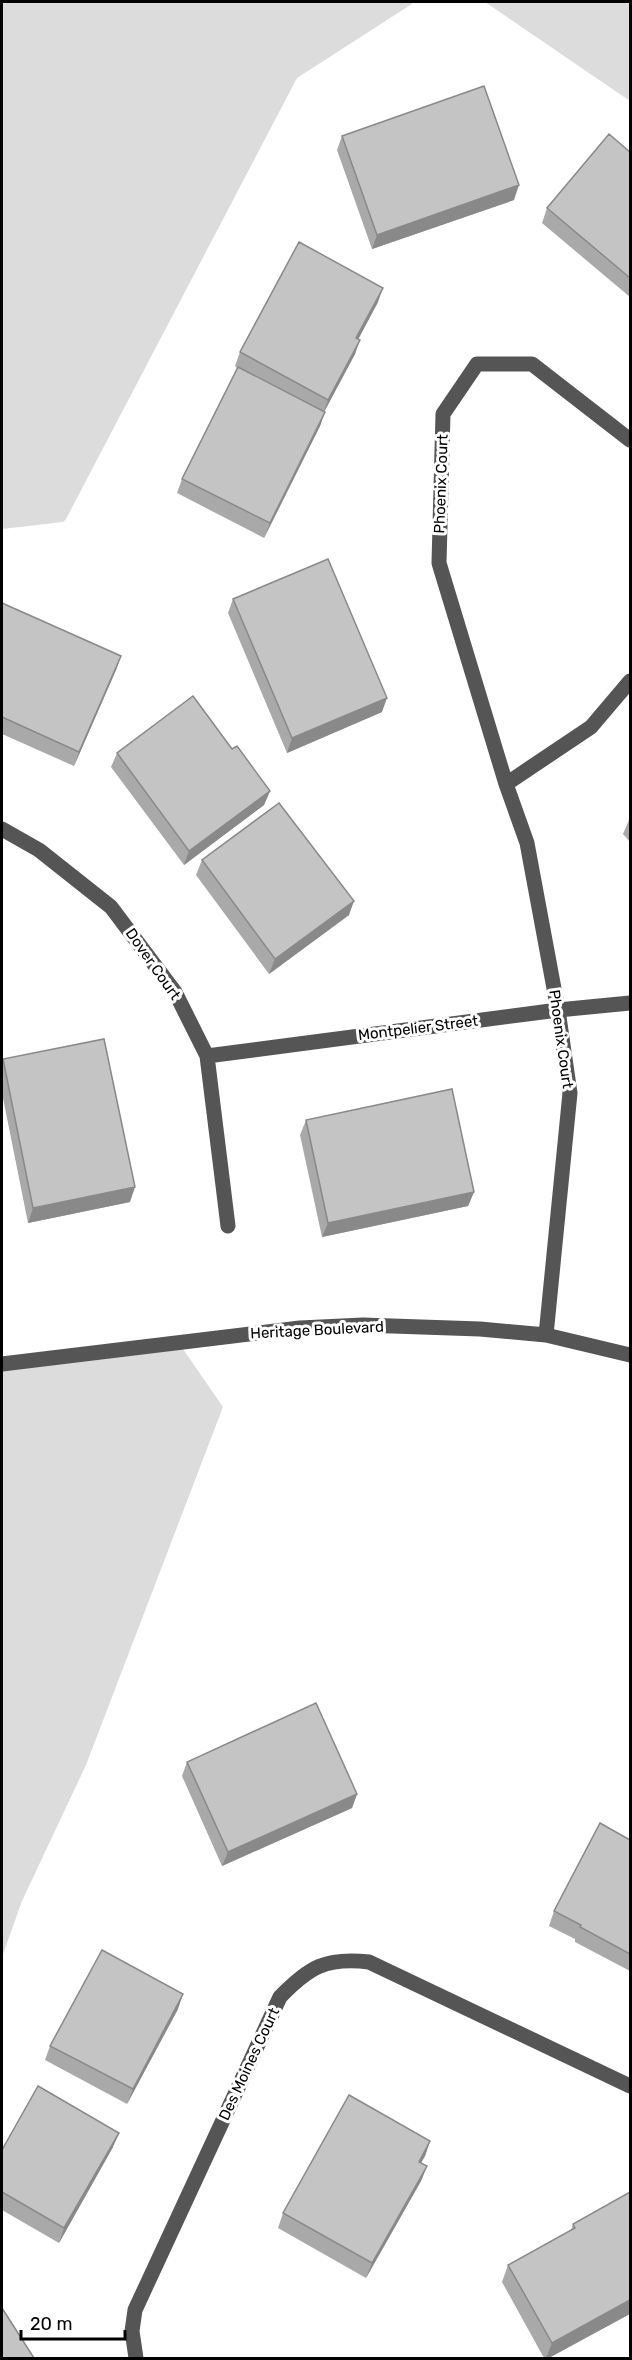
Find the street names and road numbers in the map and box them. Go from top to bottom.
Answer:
street label: Phoenix Court [430,434,452,534]
street label: Dover Court [122,925,184,1003]
street label: Phoenix Court [545,989,577,1090]
street label: Montpelier Street [357,1012,479,1044]
street label: Heritage Boulevard [250,1318,384,1342]
street label: Des Moines Court [215,2005,283,2123]

